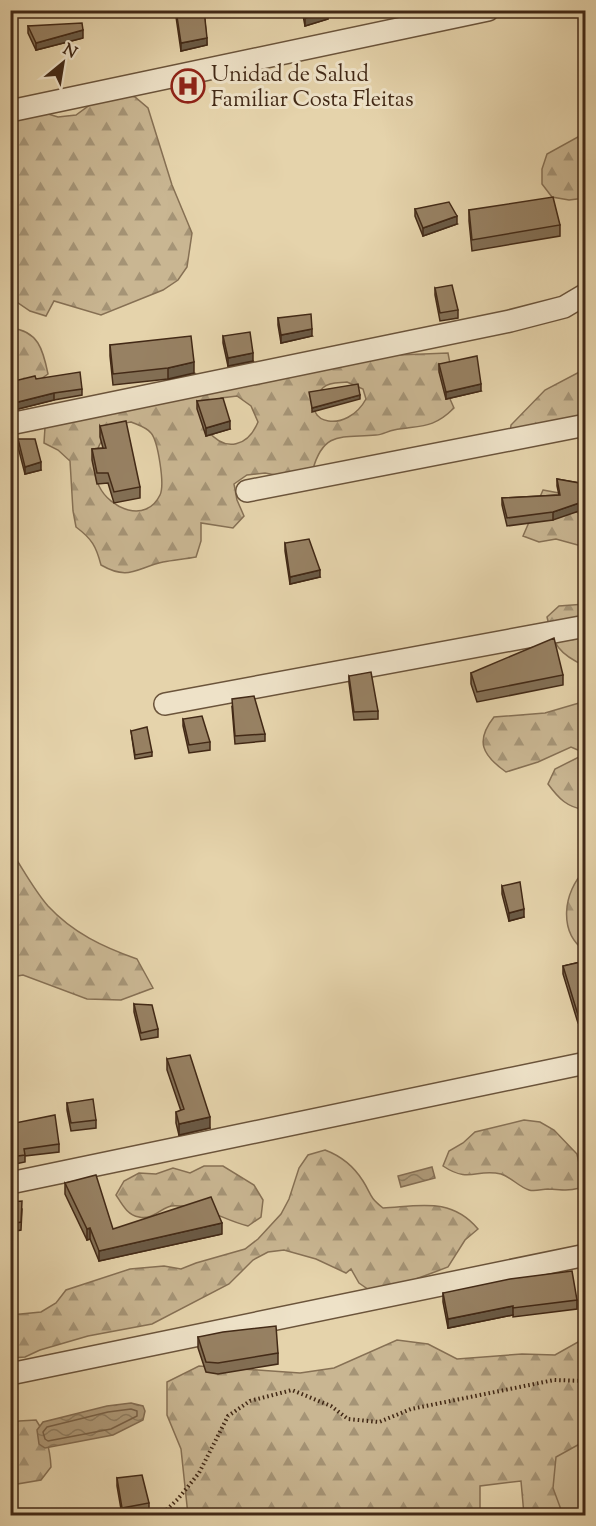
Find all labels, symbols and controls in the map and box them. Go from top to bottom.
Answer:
north arrow [33,33,93,93]
text: N [58,39,81,65]
place label: Unidad de Salud Familiar Costa Fleitas [211,60,414,117]
hospital icon: Unidad de Salud Familiar Costa Fleitas [170,68,206,104]

